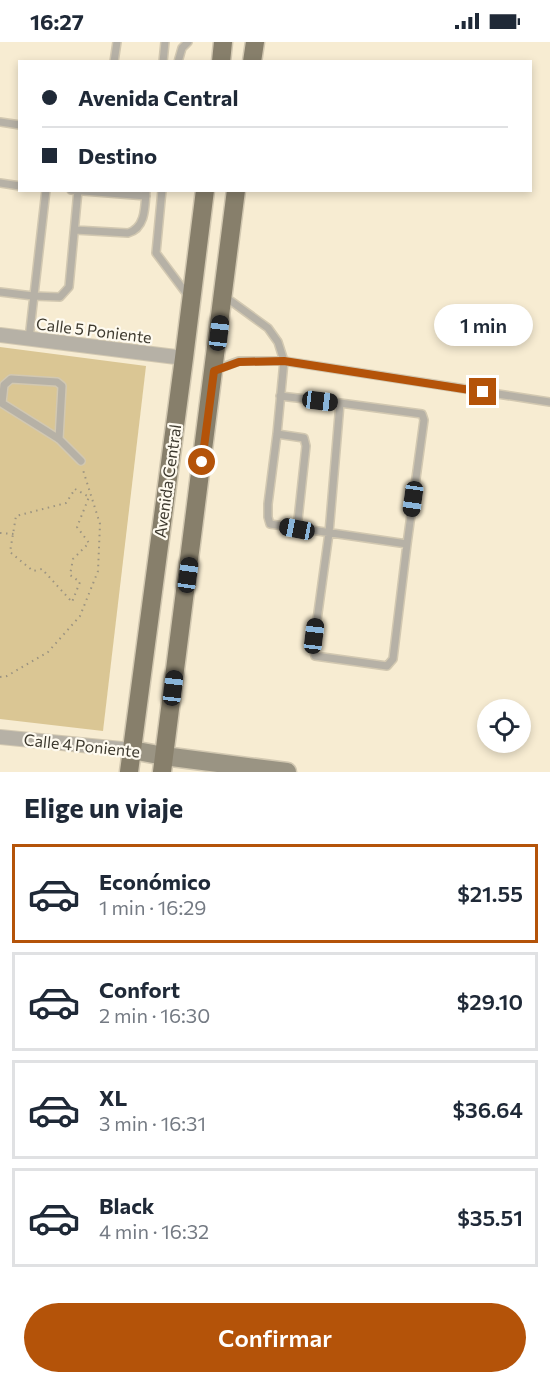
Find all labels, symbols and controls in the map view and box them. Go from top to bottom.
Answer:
text: 16:27 [30,8,84,35]
text: Avenida Central [78,84,238,111]
text: Destino [78,142,157,169]
callout: 1 min [434,305,532,347]
street label: Calle 5 Poniente [35,313,153,347]
text: 1 min [460,313,507,337]
car [208,314,230,352]
route end [469,378,496,405]
car [301,390,339,412]
street label: Avenida Central [150,423,184,539]
route start [188,448,215,475]
car [402,480,424,518]
car [278,517,316,541]
car [177,556,199,594]
car [303,617,325,655]
car [162,669,184,707]
map controls [477,699,531,753]
button: locate [477,699,531,753]
street label: Calle 4 Poniente [23,729,141,761]
text: Elige un viaje [24,791,183,824]
icon: car [27,867,81,921]
text: Económico [99,868,211,895]
text: $21.55 [457,880,523,907]
text: 1 min · 16:29 [99,895,206,919]
icon: car [27,975,81,1029]
text: Confort [99,976,180,1003]
text: $29.10 [457,988,523,1015]
text: 2 min · 16:30 [99,1003,210,1027]
icon: car [27,1083,81,1137]
text: XL [99,1084,127,1111]
text: $36.64 [452,1096,523,1123]
text: 3 min · 16:31 [99,1111,206,1135]
icon: car [27,1191,81,1245]
text: Black [99,1192,154,1219]
text: $35.51 [457,1204,523,1231]
text: 4 min · 16:32 [99,1219,209,1243]
button: Confirmar [24,1303,526,1372]

